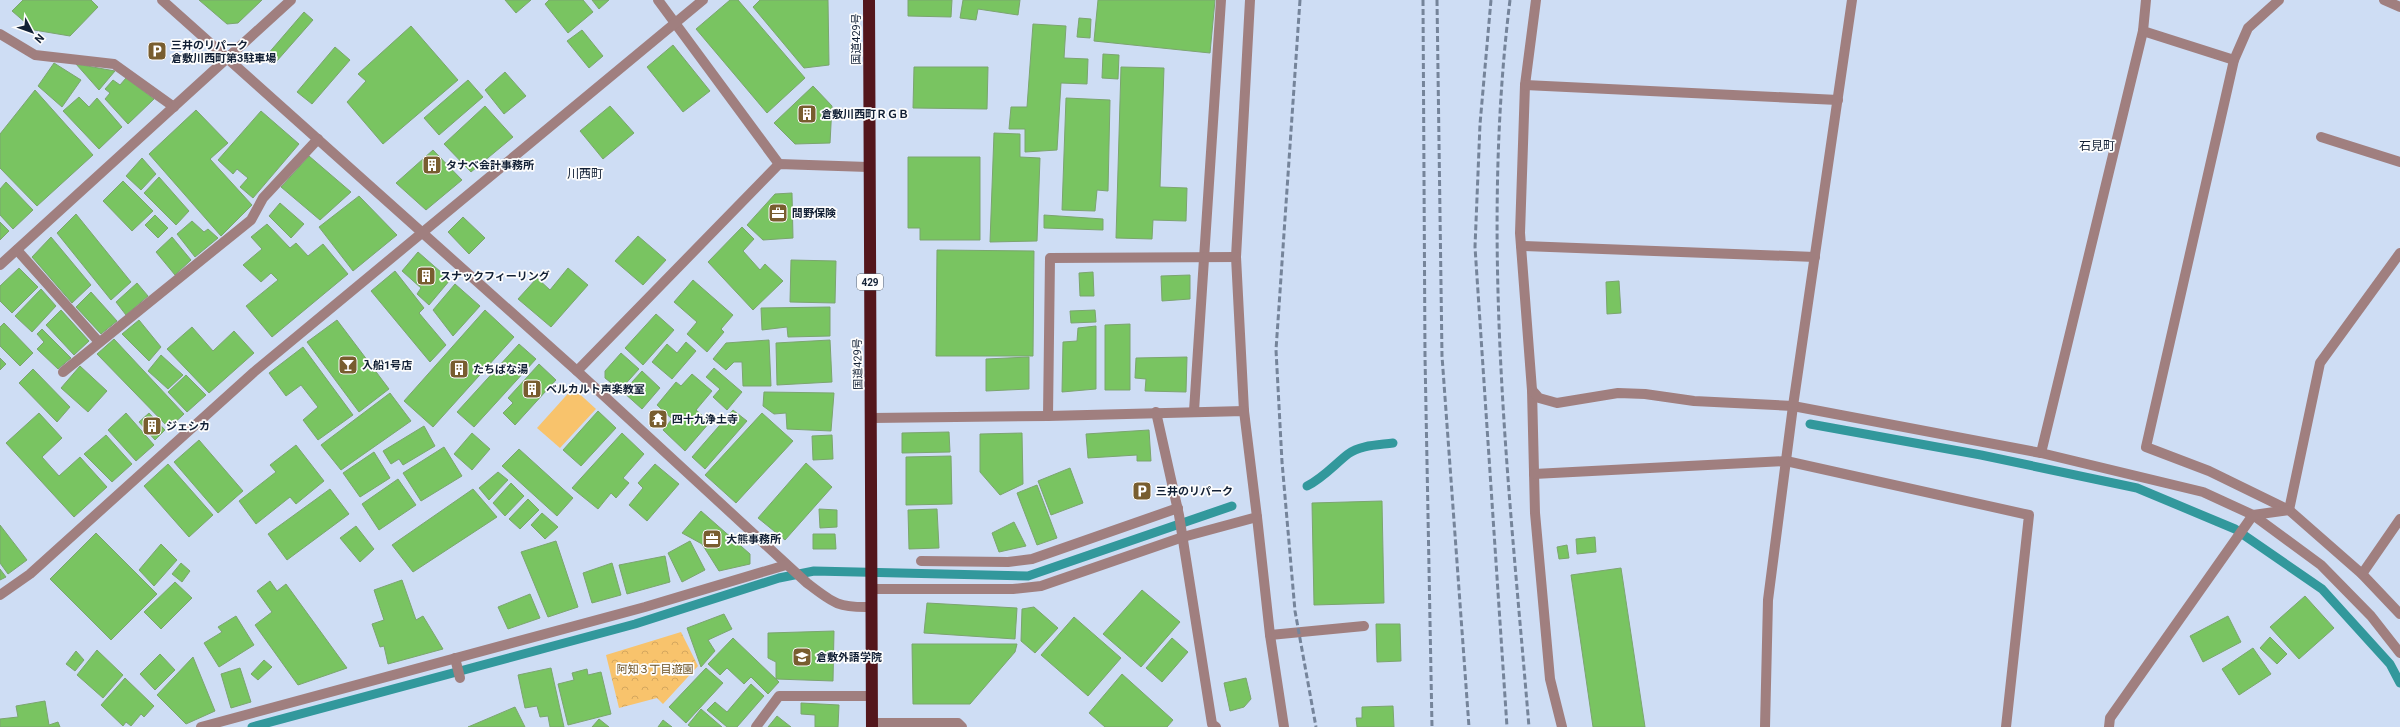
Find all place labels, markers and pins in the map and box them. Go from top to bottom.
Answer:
place label: 三井のリパーク 倉敷川西町第3駐車場 [171,39,276,65]
parking icon: 三井のリパーク 倉敷川西町第3駐車場 [146,40,168,62]
building icon: 倉敷川西町ＲＧＢ [796,103,818,125]
place label: 倉敷川西町ＲＧＢ [821,108,909,121]
building icon: タナベ会計事務所 [421,154,443,176]
place label: タナベ会計事務所 [446,159,534,172]
office icon: 間野保険 [767,202,789,224]
place label: 間野保険 [792,207,836,220]
building icon: スナックフィーリング [415,265,437,287]
place label: スナックフィーリング [440,270,550,283]
bar icon: 入船1号店 [337,354,359,376]
building icon: たちばな湯 [448,358,470,380]
place label: 入船1号店 [362,359,412,372]
place label: たちばな湯 [473,363,528,376]
building icon: ベルカルト声楽教室 [521,378,543,400]
place label: ベルカルト声楽教室 [546,383,645,396]
temple icon: 四十九浄土寺 [647,408,669,430]
place label: 四十九浄土寺 [672,413,738,426]
building icon: ジェシカ [141,415,163,437]
place label: ジェシカ [166,420,210,433]
parking icon: 三井のリパーク [1131,480,1153,502]
place label: 三井のリパーク [1156,485,1233,498]
office icon: 大熊事務所 [701,528,723,550]
place label: 大熊事務所 [726,533,781,546]
school or university icon: 倉敷外語学院 [791,646,813,668]
place label: 倉敷外語学院 [816,651,882,664]

